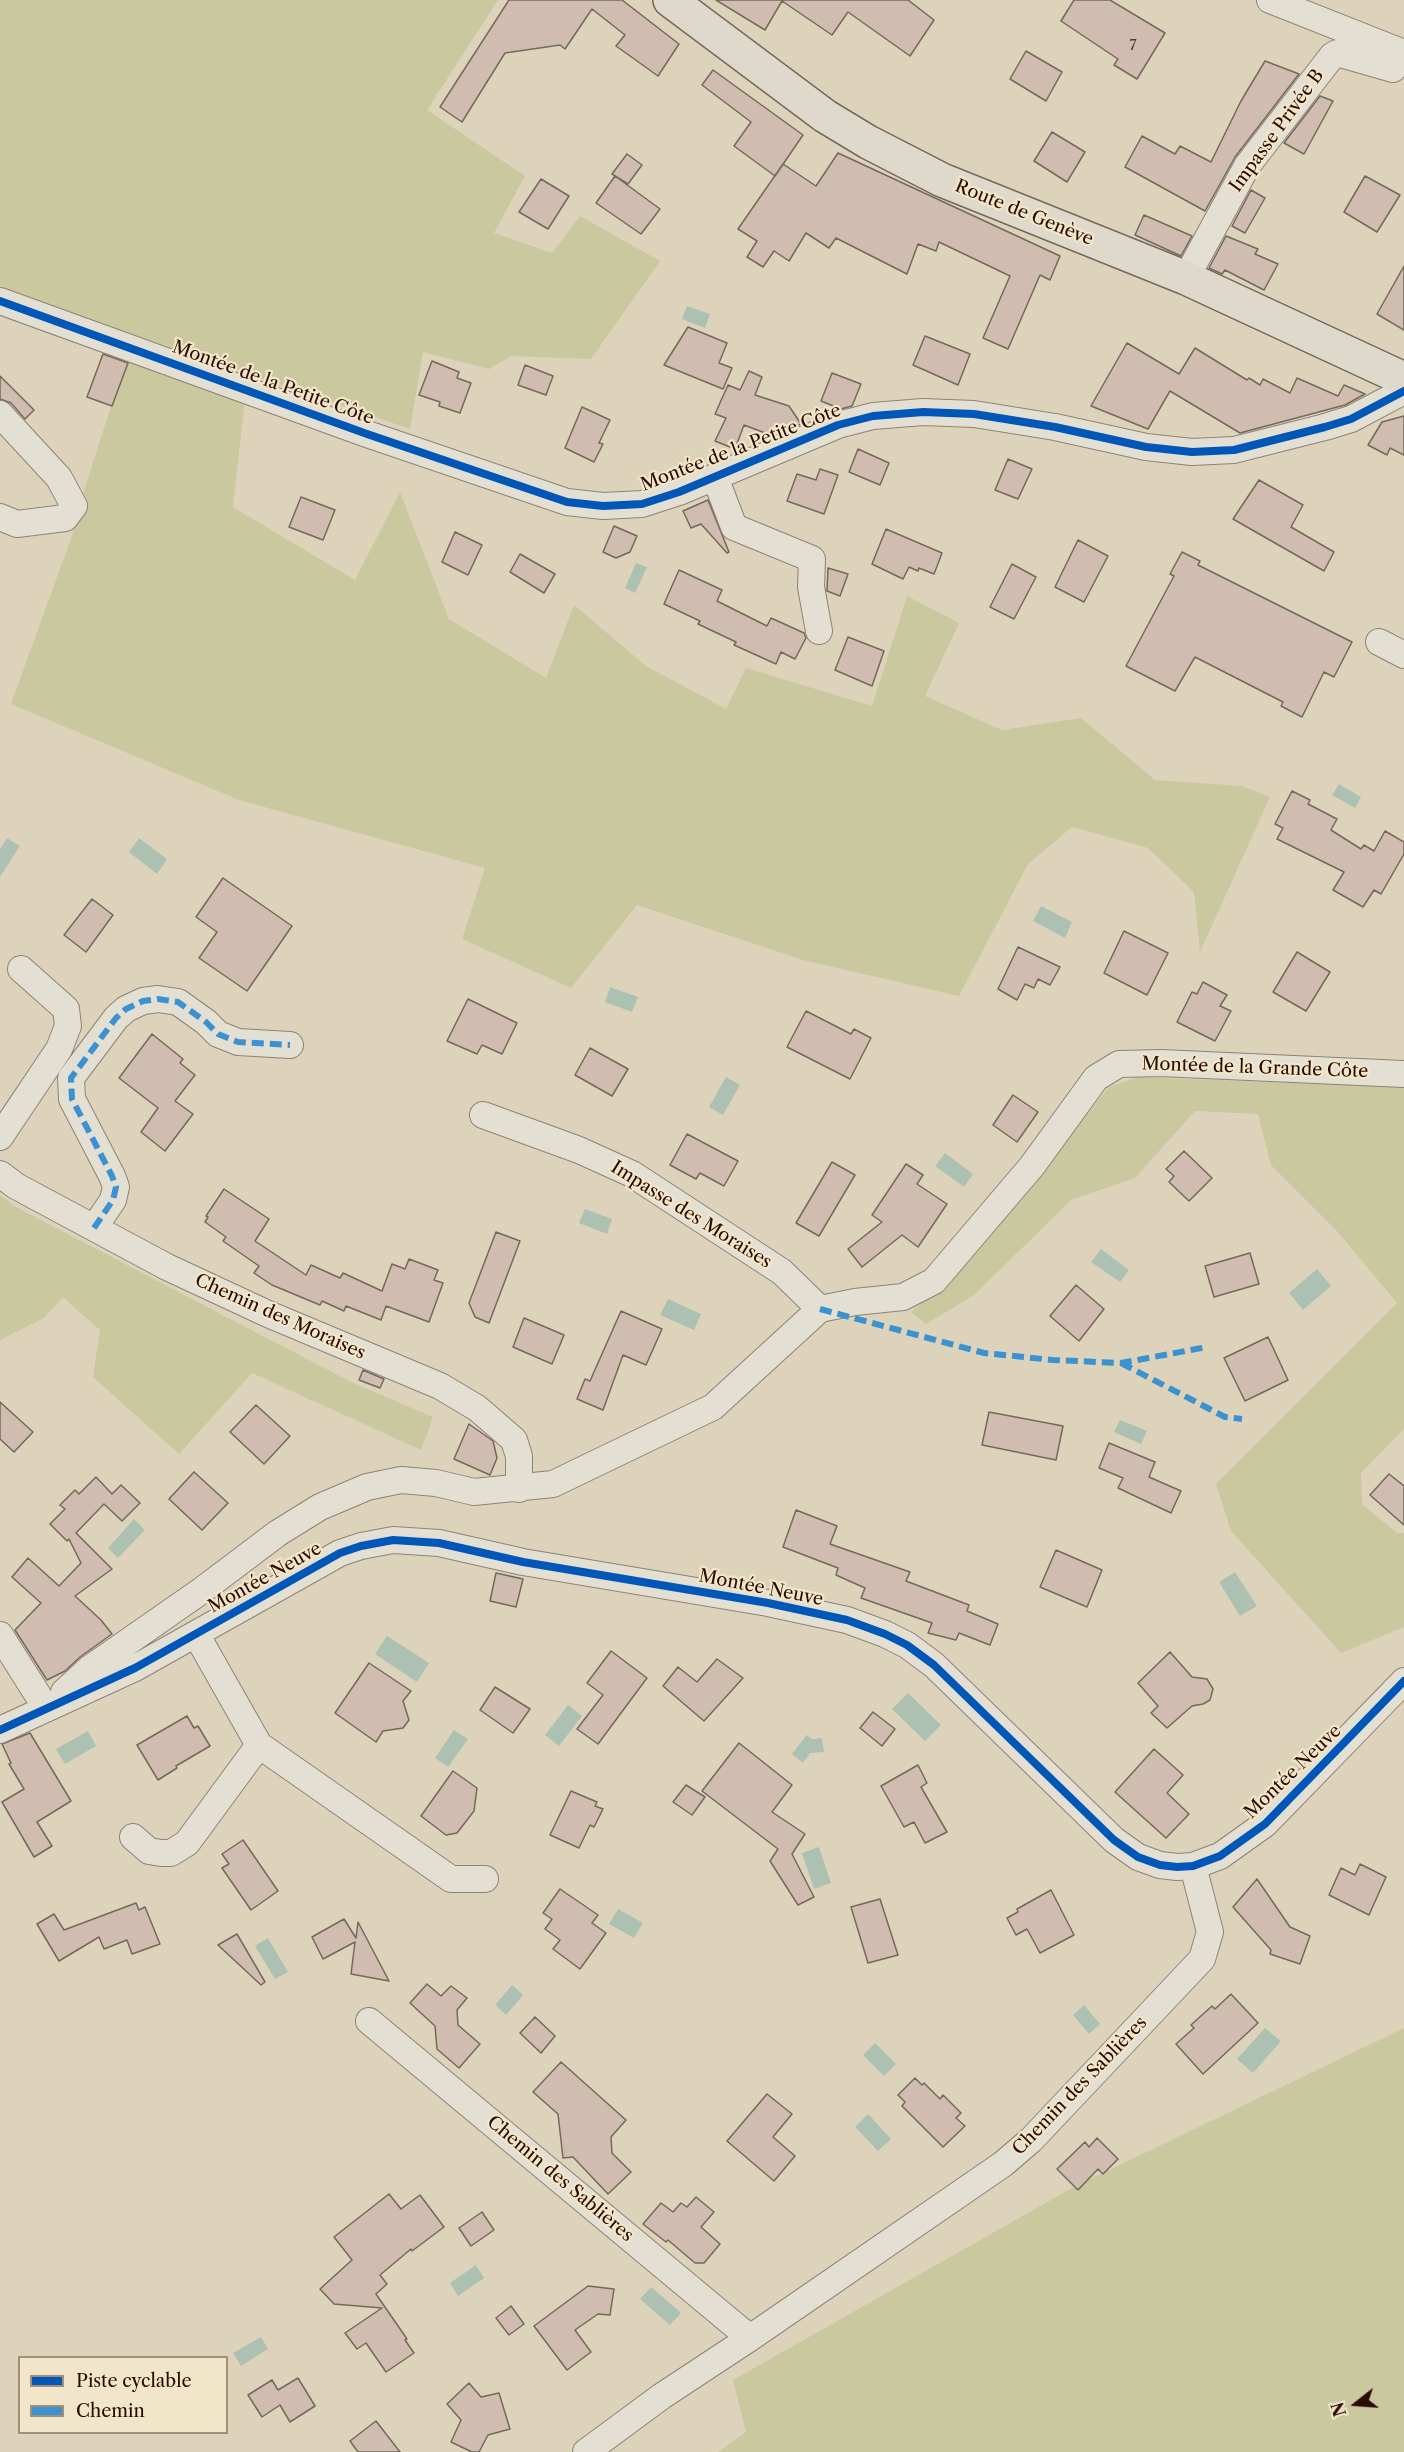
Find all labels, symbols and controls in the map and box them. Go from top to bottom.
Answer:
house number: 7 [1129,37,1137,55]
street label: Impasse Privée B [1225,66,1329,196]
street label: Route de Genève [952,175,1096,251]
street label: Montée de la Petite Côte [169,336,377,430]
street label: Montée de la Petite Côte [638,400,844,496]
street label: Montée de la Grande Côte [1141,1053,1369,1083]
street label: Impasse des Moraises [607,1157,775,1273]
street label: Chemin des Moraises [191,1270,369,1364]
street label: Montée Neuve [205,1538,325,1618]
street label: Montée Neuve [697,1565,825,1611]
street label: Montée Neuve [1240,1720,1346,1824]
street label: Chemin des Sablières [1008,2012,1152,2160]
street label: Chemin des Sablières [482,2111,638,2247]
legend [18,2356,228,2434]
text: Piste cyclable [76,2370,192,2392]
north arrow [1326,2374,1386,2434]
text: Chemin [76,2400,145,2422]
text: N [1327,2400,1350,2419]

